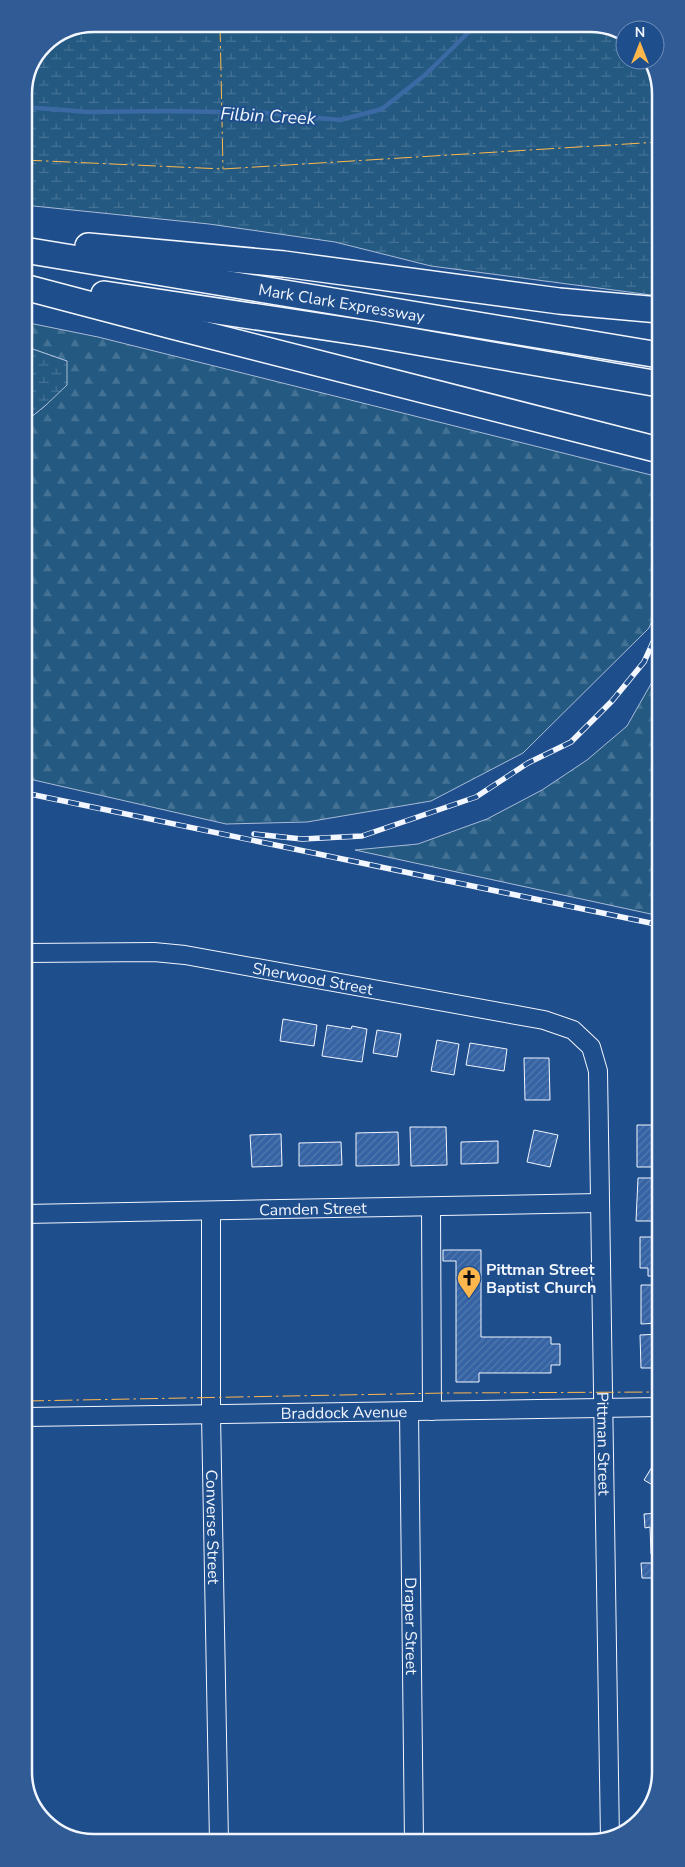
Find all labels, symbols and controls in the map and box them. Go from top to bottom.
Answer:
north arrow [615,20,665,70]
text: N [635,23,645,42]
water label: Filbin Creek [220,102,317,131]
street label: Mark Clark Expressway [257,279,427,328]
street label: Sherwood Street [251,957,375,1001]
street label: Camden Street [259,1197,367,1222]
place label: Pittman Street Baptist Church [486,1259,596,1299]
church icon: Pittman Street Baptist Church [456,1265,482,1299]
street label: Pittman Street [591,1391,615,1496]
street label: Braddock Avenue [281,1401,407,1425]
street label: Converse Street [200,1470,224,1585]
street label: Draper Street [399,1577,422,1675]

